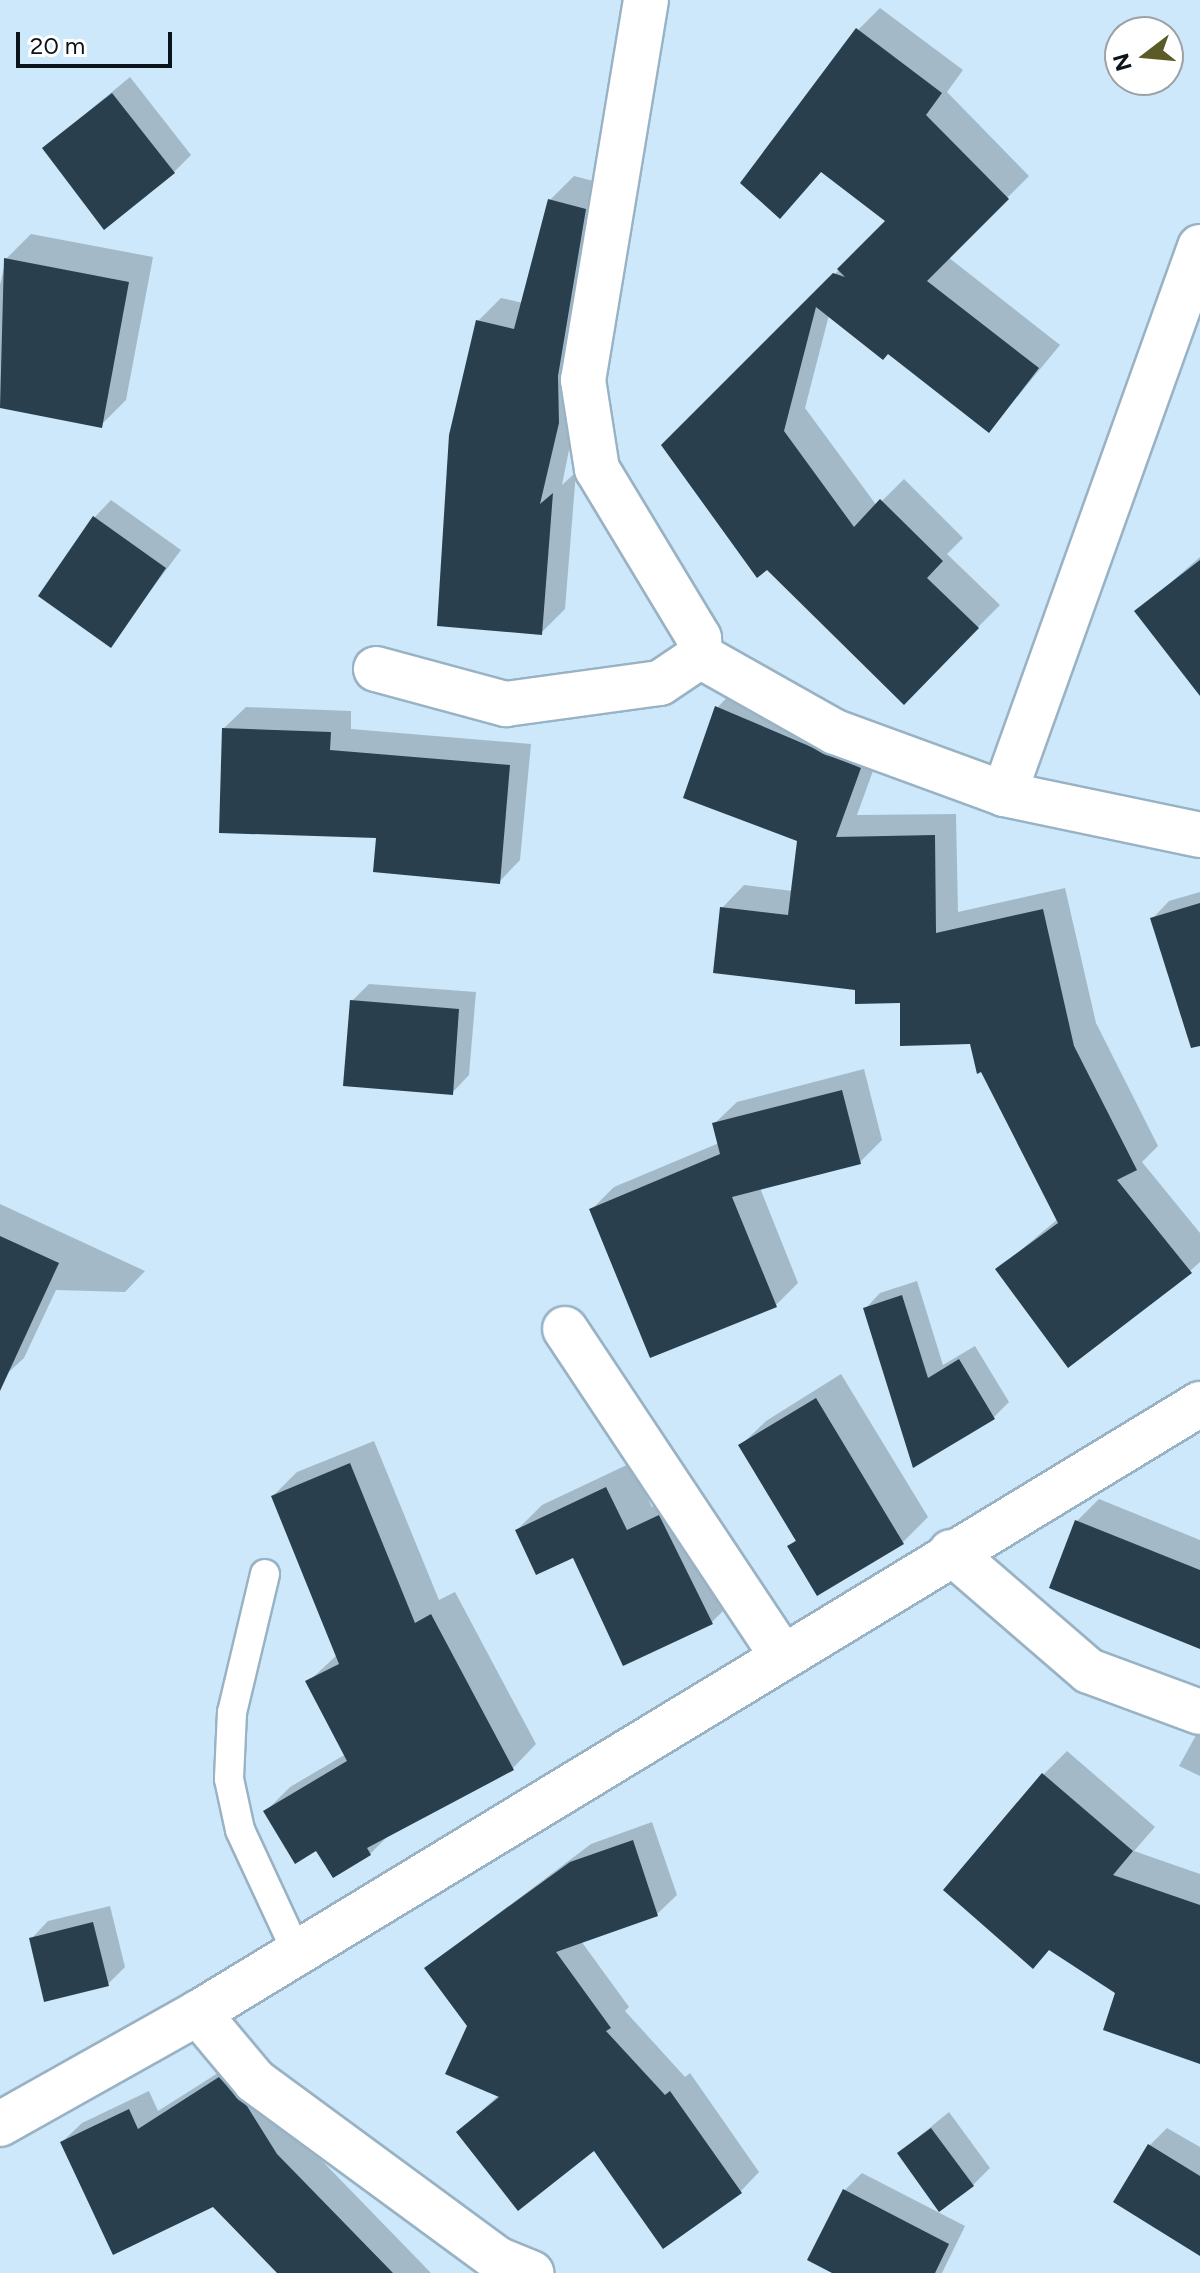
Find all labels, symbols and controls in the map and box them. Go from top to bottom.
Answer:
scale bar [20,16,176,66]
north arrow [1104,16,1184,96]
text: 20 m [30,31,85,60]
text: N [1107,50,1138,74]

